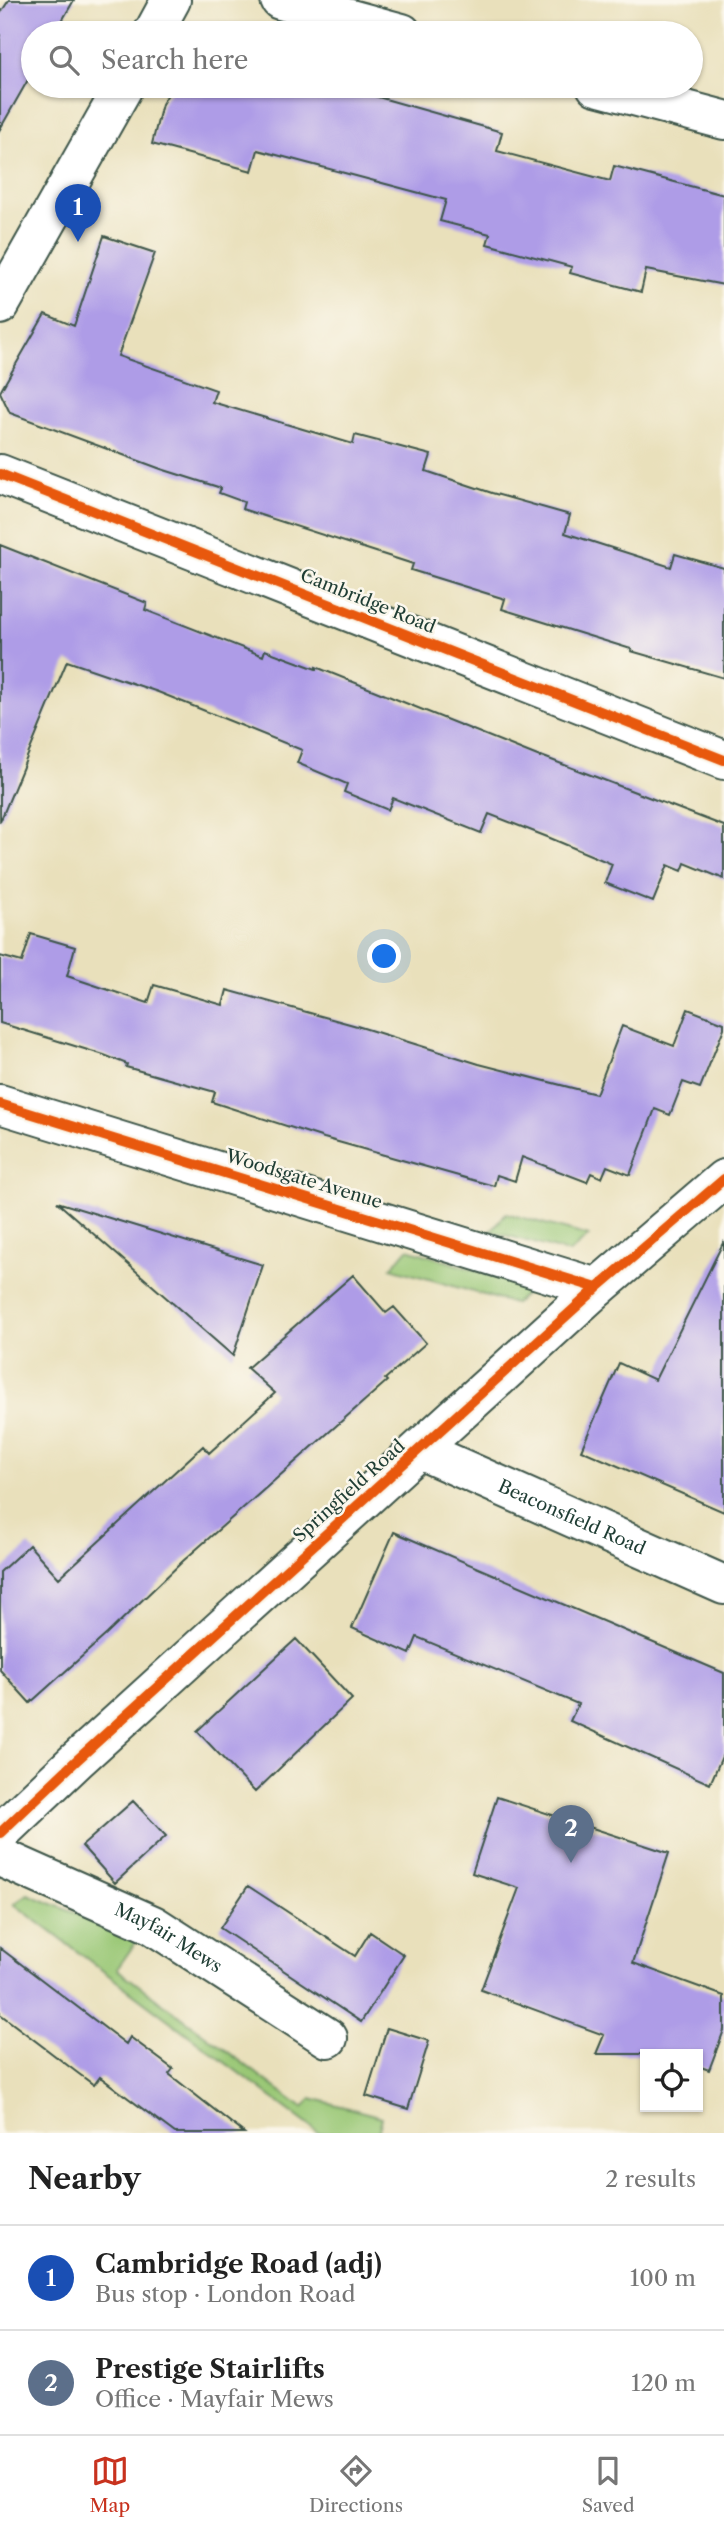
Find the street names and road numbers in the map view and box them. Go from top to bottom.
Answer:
street label: Cambridge Road [297,564,439,638]
street label: Woodsgate Avenue [222,1144,385,1213]
street label: Springfield Road [289,1435,409,1547]
street label: Beaconsfield Road [495,1475,649,1560]
street label: Mayfair Mews [111,1898,226,1978]

